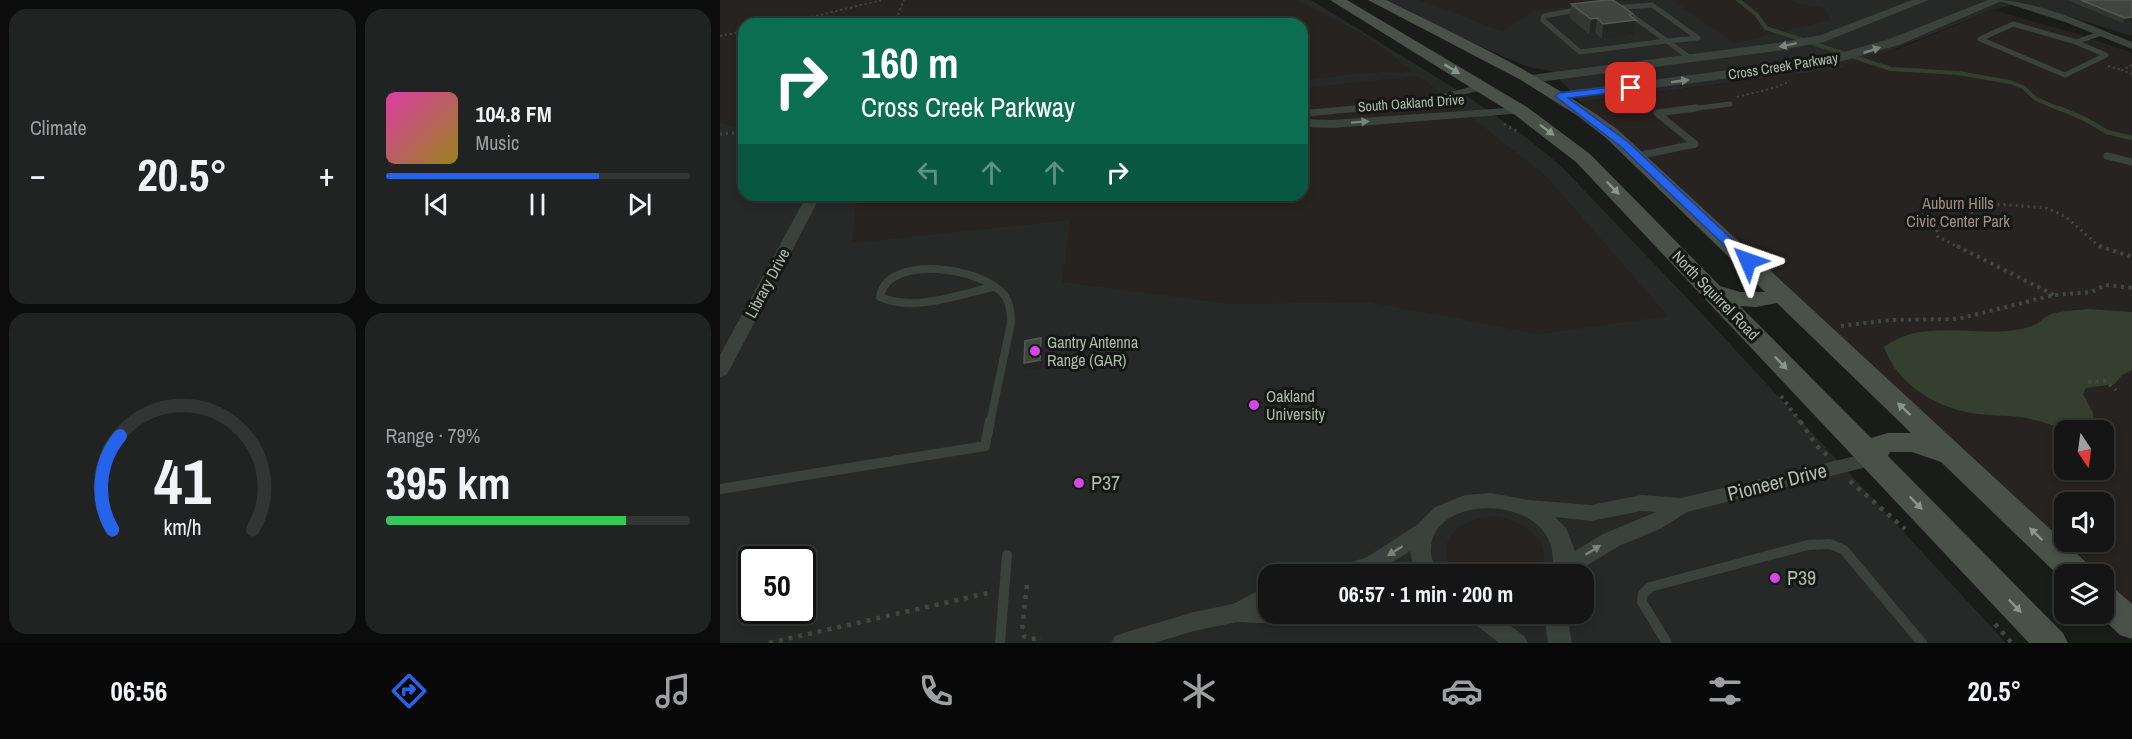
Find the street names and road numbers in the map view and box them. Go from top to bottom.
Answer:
street label: Cross Creek Parkway [1727,48,1839,84]
street label: South Oakland Drive [1357,90,1465,116]
street label: Library Drive [739,244,795,322]
street label: North Squirrel Road [1668,245,1764,345]
street label: Pioneer Drive [1725,456,1829,507]

